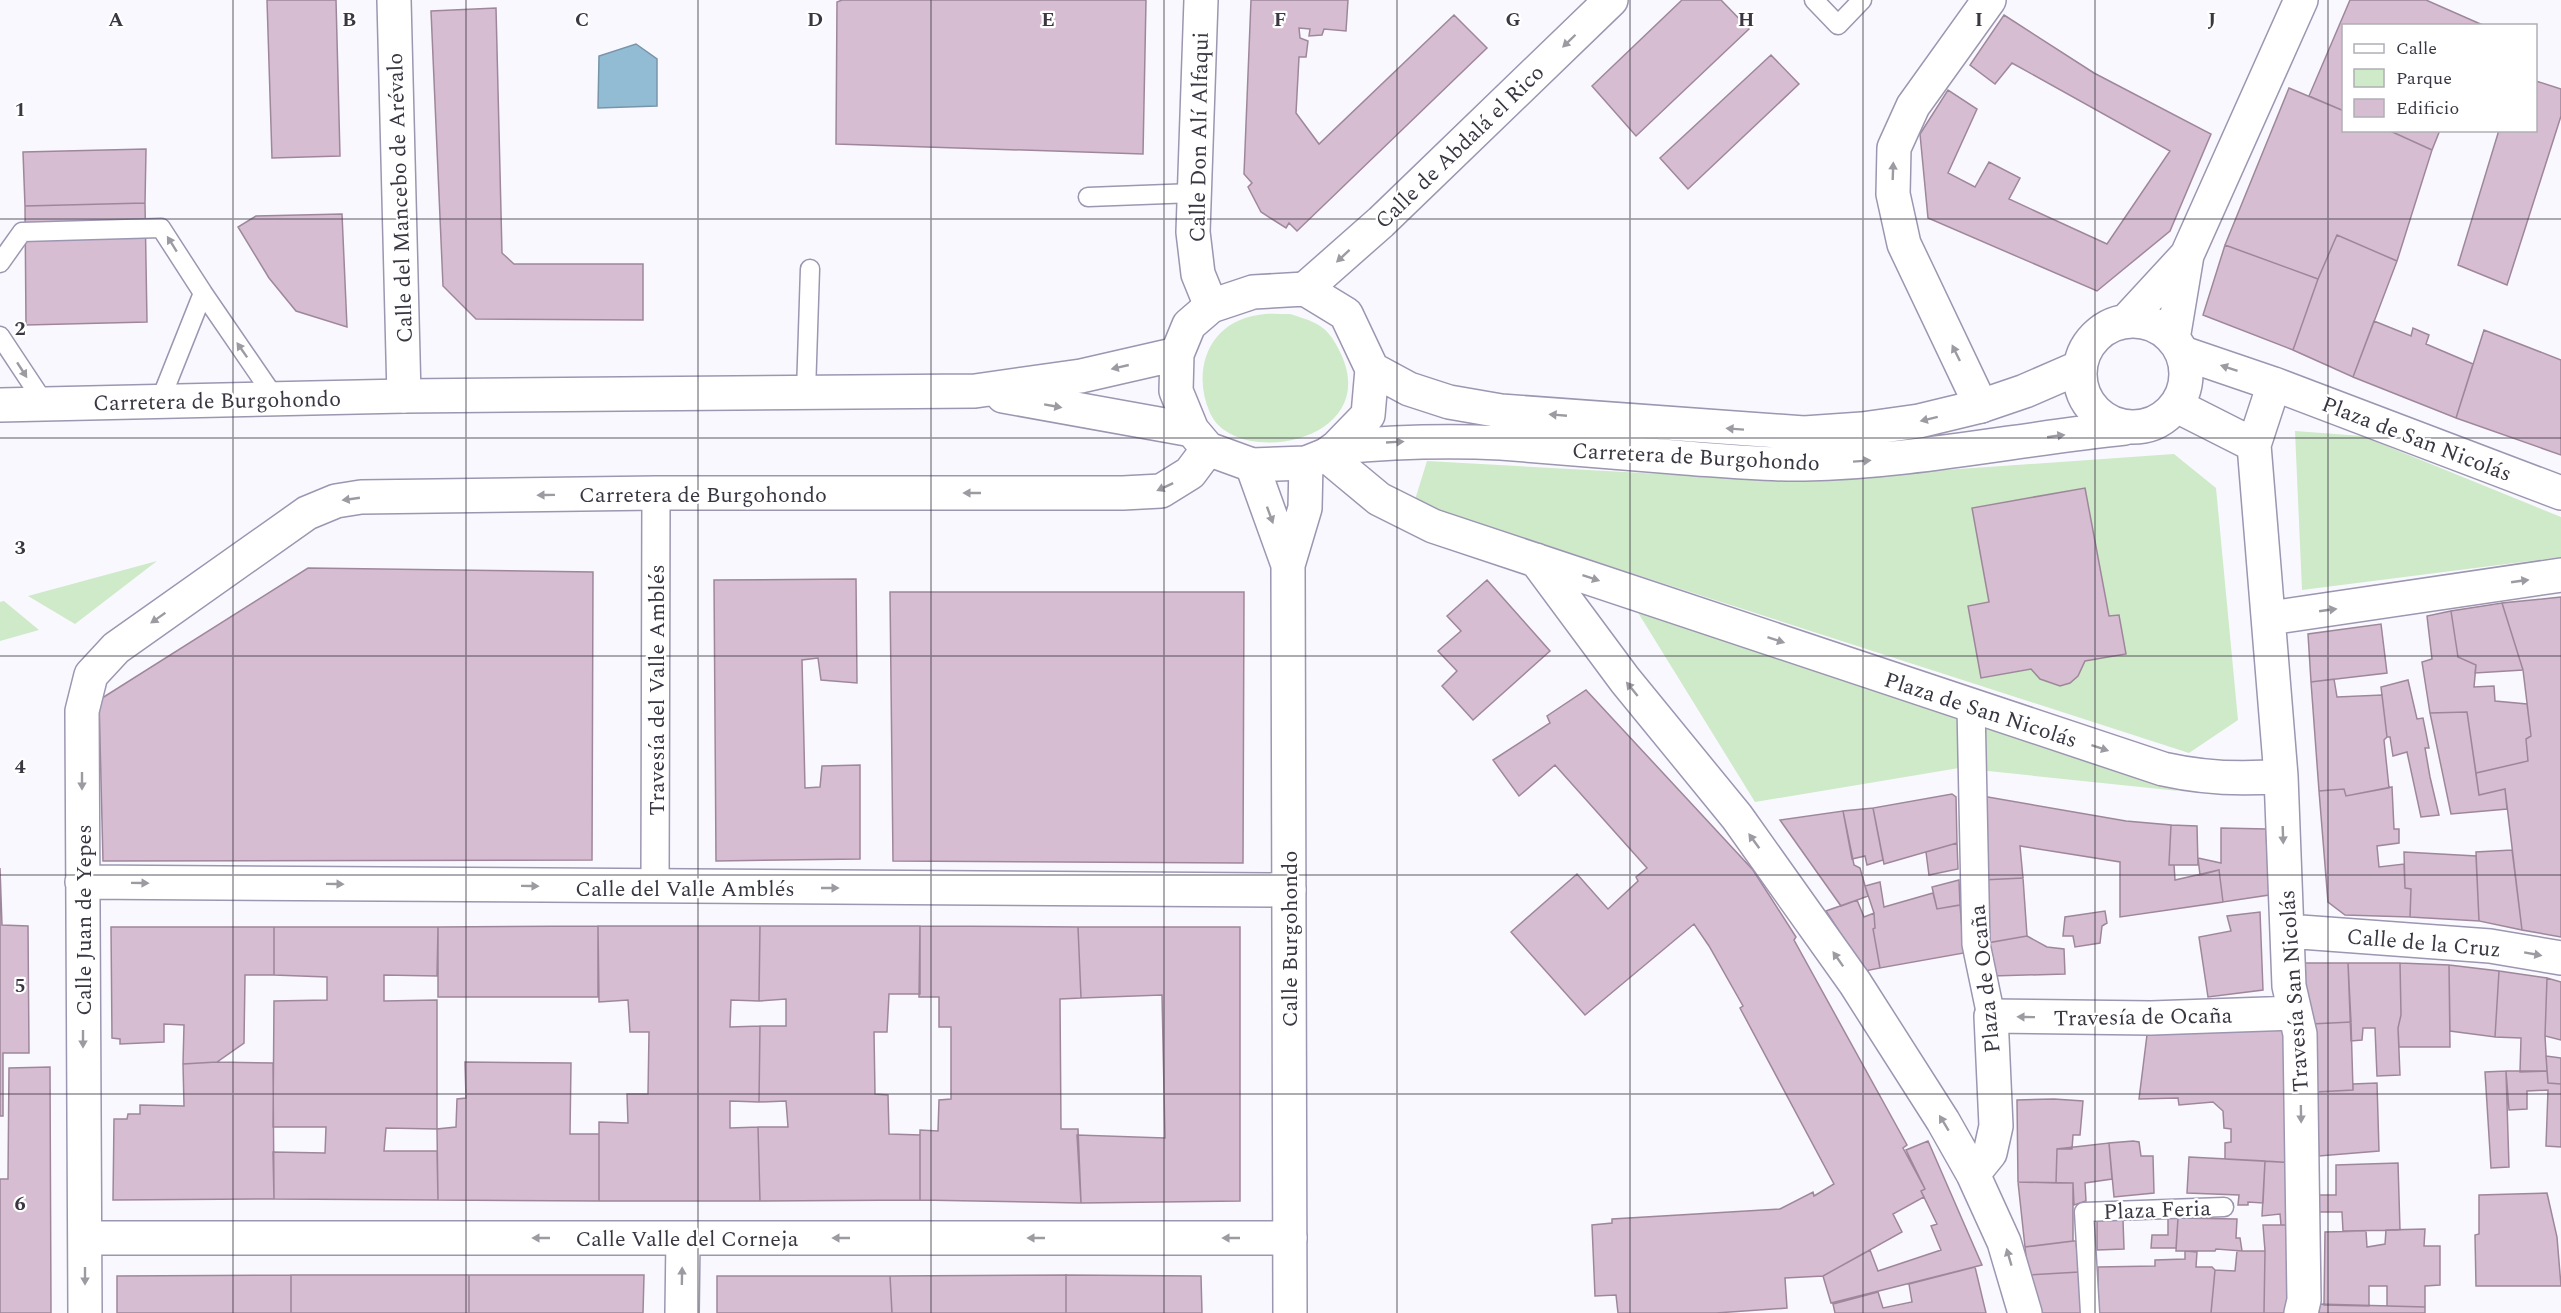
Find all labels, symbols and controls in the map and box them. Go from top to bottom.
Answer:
text: A [108,5,124,35]
text: B [342,5,356,35]
text: C [575,5,589,35]
text: D [807,5,823,35]
text: E [1041,5,1055,35]
text: F [1274,5,1286,35]
text: G [1505,5,1521,35]
text: H [1738,5,1754,35]
text: I [1975,5,1983,35]
text: J [2208,5,2216,35]
legend [2342,24,2537,132]
street label: Calle Don Alí Alfaqui [1181,31,1218,243]
one-way arrow [1562,33,1576,47]
text: Calle [2396,35,2437,62]
street label: Calle del Mancebo de Arévalo [379,52,422,344]
street label: Calle de Abdalá el Rico [1368,57,1552,237]
text: Parque [2396,65,2452,92]
text: 1 [14,95,26,125]
text: Edificio [2396,95,2459,122]
one-way arrow [1888,162,1898,181]
one-way arrow [166,236,177,252]
one-way arrow [1337,248,1351,262]
text: 2 [14,314,26,344]
one-way arrow [237,342,248,358]
one-way arrow [1952,344,1961,361]
one-way arrow [17,362,28,378]
one-way arrow [1110,363,1129,373]
one-way arrow [2220,363,2238,372]
street label: Carretera de Burgohondo [93,383,341,420]
street label: Plaza de San Nicolás [2317,388,2516,491]
one-way arrow [1044,402,1063,411]
one-way arrow [1549,410,1568,420]
one-way arrow [1920,414,1938,424]
one-way arrow [1725,424,1744,433]
one-way arrow [2046,431,2065,440]
street label: Carretera de Burgohondo [1571,435,1821,480]
one-way arrow [1386,438,1405,447]
one-way arrow [1853,456,1872,466]
street label: Carretera de Burgohondo [579,479,827,512]
one-way arrow [1156,482,1174,492]
one-way arrow [962,488,981,498]
one-way arrow [536,490,555,499]
one-way arrow [341,494,360,503]
one-way arrow [1266,506,1276,524]
text: 3 [14,533,26,563]
street label: Travesía del Valle Amblés [641,564,674,816]
one-way arrow [1582,574,1600,584]
one-way arrow [2511,576,2530,585]
one-way arrow [2318,605,2337,614]
one-way arrow [150,612,166,624]
one-way arrow [1767,636,1785,646]
street label: Plaza de San Nicolás [1880,664,2081,757]
one-way arrow [1626,681,1639,697]
one-way arrow [2092,744,2110,754]
text: 4 [14,752,26,782]
one-way arrow [77,771,87,790]
street label: Calle Juan de Yepes [68,824,101,1016]
one-way arrow [2279,825,2288,844]
one-way arrow [1749,833,1761,848]
street label: Calle Burgohondo [1274,851,1307,1027]
street label: Calle del Valle Amblés [575,873,795,906]
one-way arrow [131,878,150,887]
one-way arrow [326,880,345,889]
one-way arrow [521,882,540,891]
one-way arrow [821,884,840,893]
street label: Travesía San Nicolás [2271,889,2318,1093]
street label: Plaza de Ocaña [1961,903,2010,1055]
street label: Calle de la Cruz [2345,920,2502,967]
one-way arrow [2524,949,2543,958]
one-way arrow [1833,951,1844,967]
text: 5 [14,971,26,1001]
street label: Travesía de Ocaña [2053,999,2233,1036]
one-way arrow [2017,1012,2036,1022]
one-way arrow [78,1029,88,1048]
one-way arrow [2296,1105,2306,1124]
one-way arrow [1939,1114,1949,1131]
text: 6 [14,1189,26,1219]
street label: Plaza Feria [2103,1192,2212,1229]
street label: Calle Valle del Corneja [575,1223,799,1256]
one-way arrow [532,1233,551,1243]
one-way arrow [832,1233,851,1243]
one-way arrow [1027,1233,1046,1243]
one-way arrow [1222,1233,1241,1243]
one-way arrow [2004,1248,2013,1266]
one-way arrow [80,1266,90,1285]
one-way arrow [677,1266,687,1285]

